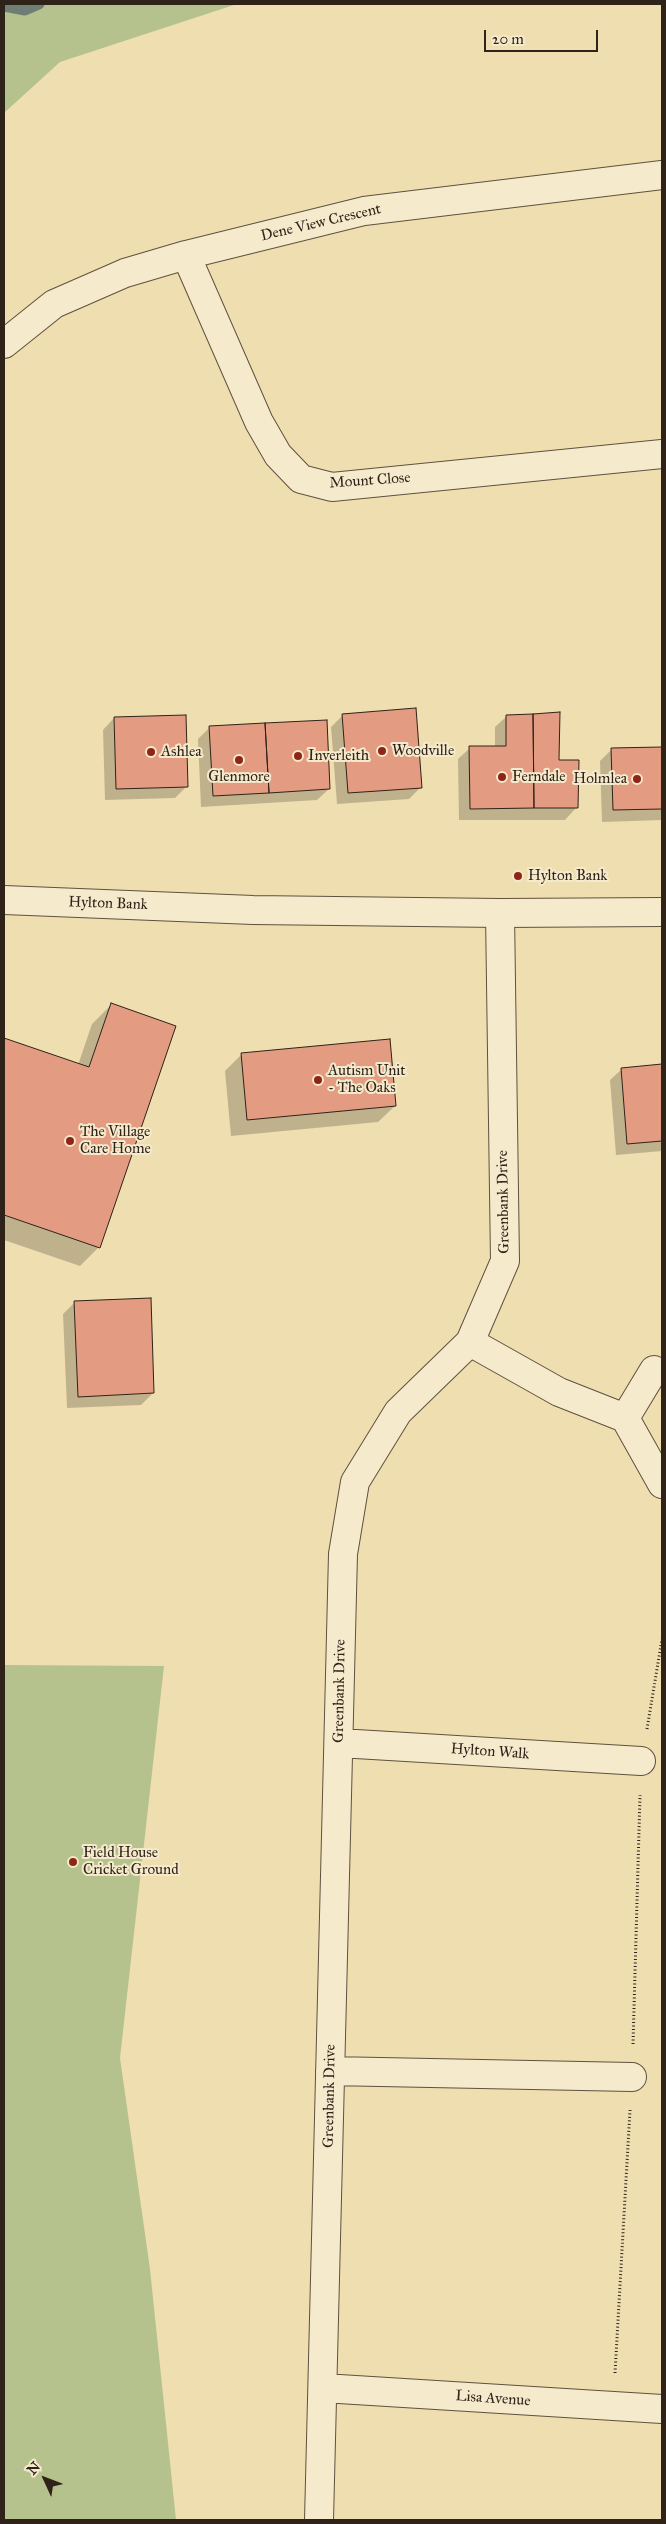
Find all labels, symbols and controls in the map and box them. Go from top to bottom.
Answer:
scale bar [486,20,600,52]
text: 20 m [492,30,524,48]
street label: Dene View Crescent [259,200,383,246]
street label: Mount Close [329,469,411,493]
place label: Woodville [392,742,454,760]
place label: Ashlea [161,743,201,761]
marker: Woodville [376,745,388,757]
marker: Ashlea [145,746,157,758]
place label: Inverleith [308,747,369,765]
marker: Inverleith [292,750,304,762]
marker: Glenmore [233,754,245,766]
place label: Glenmore [208,768,270,786]
place label: Ferndale [512,768,566,786]
place label: Holmlea [573,770,627,788]
marker: Ferndale [496,771,508,783]
marker: Holmlea [631,773,643,785]
place label: Hylton Bank [528,867,607,885]
marker: Hylton Bank [512,870,524,882]
street label: Hylton Bank [68,894,148,914]
place label: Autism Unit - The Oaks [328,1062,406,1097]
marker: Autism Unit - The Oaks [312,1074,324,1086]
place label: The Village Care Home [80,1123,151,1158]
marker: The Village Care Home [64,1135,76,1147]
street label: Greenbank Drive [494,1150,514,1254]
street label: Greenbank Drive [330,1639,350,1743]
street label: Hylton Walk [450,1740,530,1764]
place label: Field House Cricket Ground [83,1844,179,1879]
marker: Field House Cricket Ground [67,1856,79,1868]
street label: Greenbank Drive [320,2044,340,2148]
street label: Lisa Avenue [455,2387,531,2411]
north arrow [20,2454,70,2504]
text: N [23,2458,44,2479]

